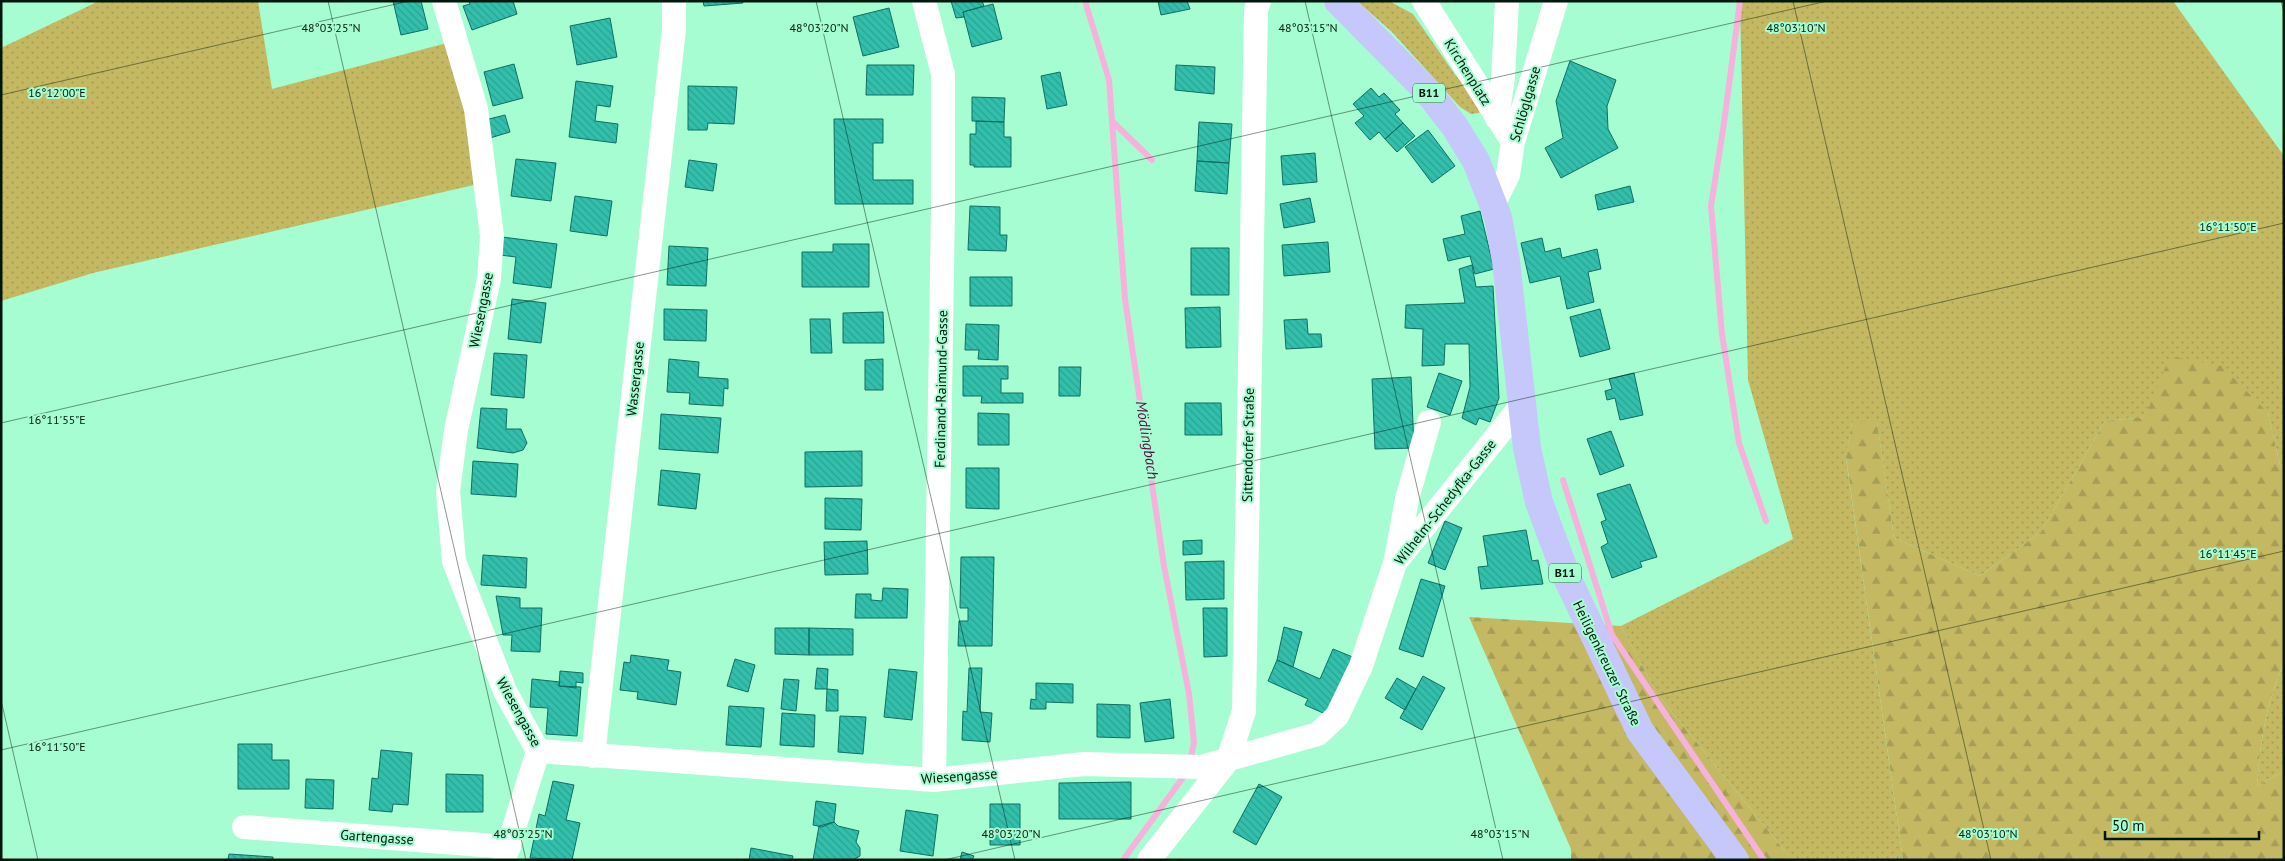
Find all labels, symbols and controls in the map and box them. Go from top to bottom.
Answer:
text: 48°03'25"N [301,20,361,35]
text: 48°03'20"N [789,20,849,35]
text: 48°03'15"N [1278,20,1338,35]
text: 48°03'10"N [1766,20,1826,35]
street label: Kirchenplatz [1440,35,1496,109]
street label: Schlöglgasse [1506,64,1544,144]
road number: B11 [1413,84,1445,102]
text: 16°12'00"E [28,85,86,100]
text: 16°11'50"E [2199,219,2257,234]
street label: Wiesengasse [465,271,497,349]
street label: Ferdinand-Raimund-Gasse [931,310,951,468]
street label: Wassergasse [622,341,648,417]
street label: Sittendorfer Straße [1238,388,1258,502]
water label: Mödlingbach [1132,399,1163,481]
text: 16°11'55"E [28,412,86,427]
street label: Wilhelm-Schedyfka-Gasse [1390,435,1500,569]
text: 16°11'45"E [2199,546,2257,561]
road number: B11 [1549,564,1581,582]
street label: Heiligenkreuzer Straße [1569,597,1645,729]
street label: Wiesengasse [493,674,545,750]
text: 16°11'50"E [28,739,86,754]
street label: Wiesengasse [920,764,998,788]
scale bar [2105,808,2259,840]
text: 50 m [2112,816,2145,835]
street label: Gartengasse [340,825,414,849]
text: 48°03'25"N [493,826,553,841]
text: 48°03'20"N [981,826,1041,841]
text: 48°03'15"N [1470,826,1530,841]
text: 48°03'10"N [1958,826,2018,841]

